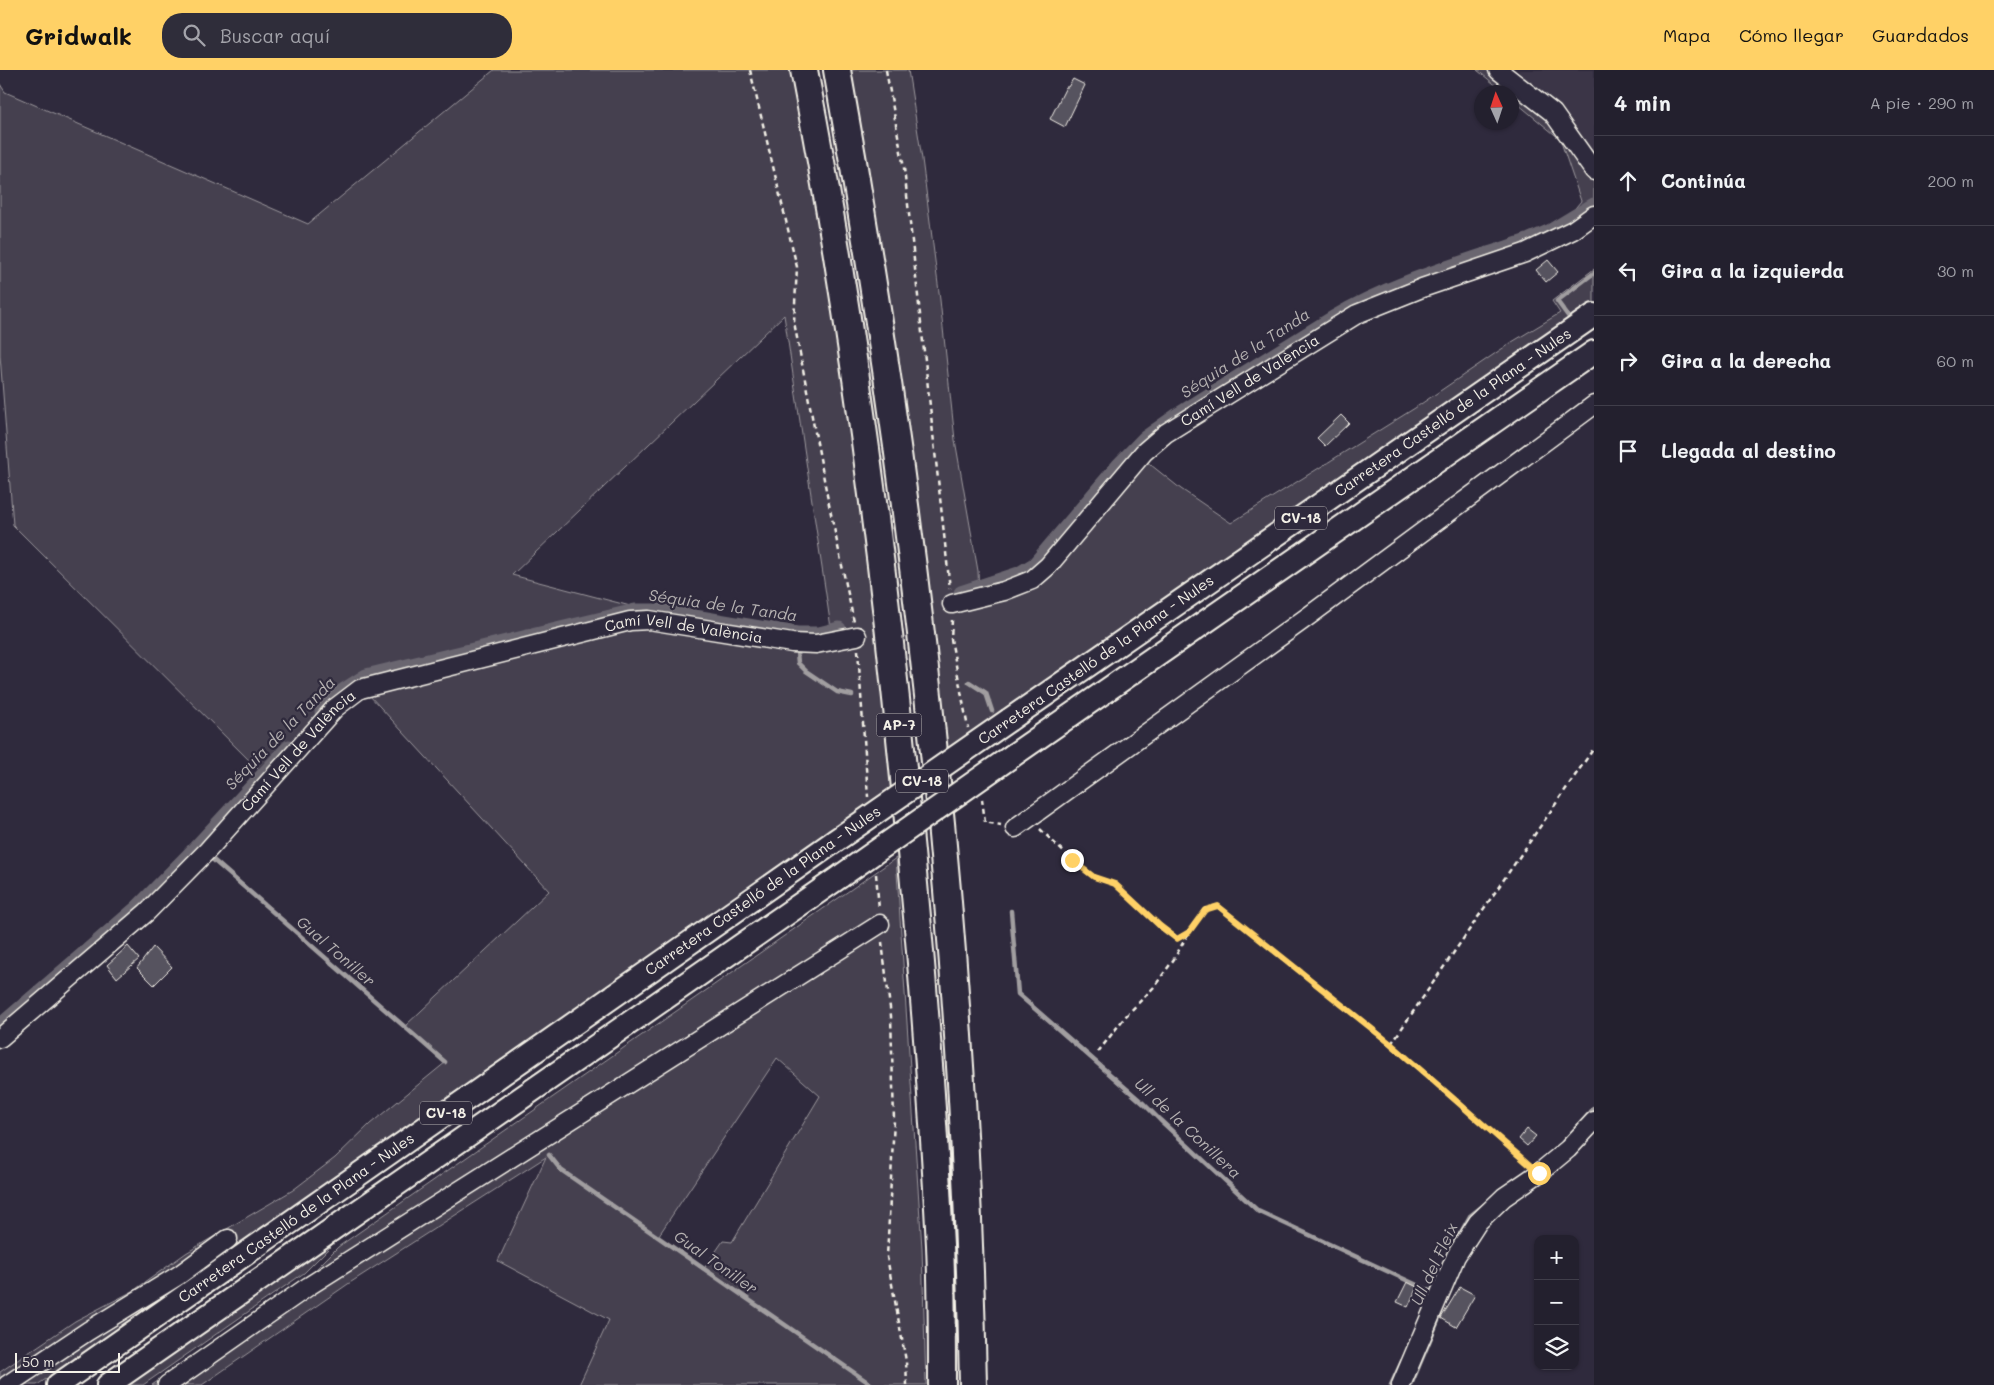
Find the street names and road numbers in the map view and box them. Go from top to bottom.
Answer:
street label: Carretera Castelló de la Plana - Nules [1330,323,1575,501]
street label: Camí Vell de València [1176,329,1323,431]
road number: CV-18 [1275,506,1327,529]
street label: Carretera Castelló de la Plana - Nules [974,570,1217,749]
street label: Camí Vell de València [602,609,764,647]
street label: Camí Vell de València [236,685,359,815]
road number: AP-7 [876,714,922,736]
road number: CV-18 [896,769,948,792]
street label: Carretera Castelló de la Plana - Nules [641,801,884,980]
road number: CV-18 [420,1102,472,1124]
street label: Carretera Castelló de la Plana - Nules [174,1128,418,1307]

